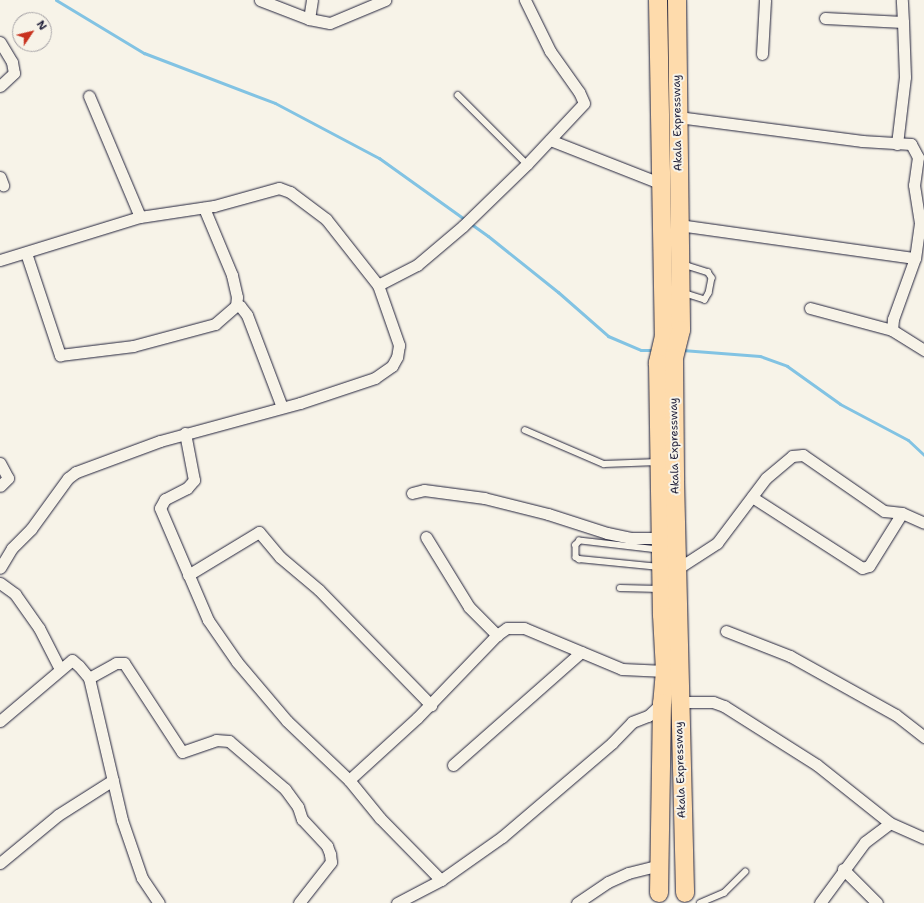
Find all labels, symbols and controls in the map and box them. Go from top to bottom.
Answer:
north arrow [12,12,52,52]
text: N [33,18,50,33]
street label: Akala Expressway [671,74,685,172]
street label: Akala Expressway [668,397,682,495]
street label: Akala Expressway [673,721,689,819]

